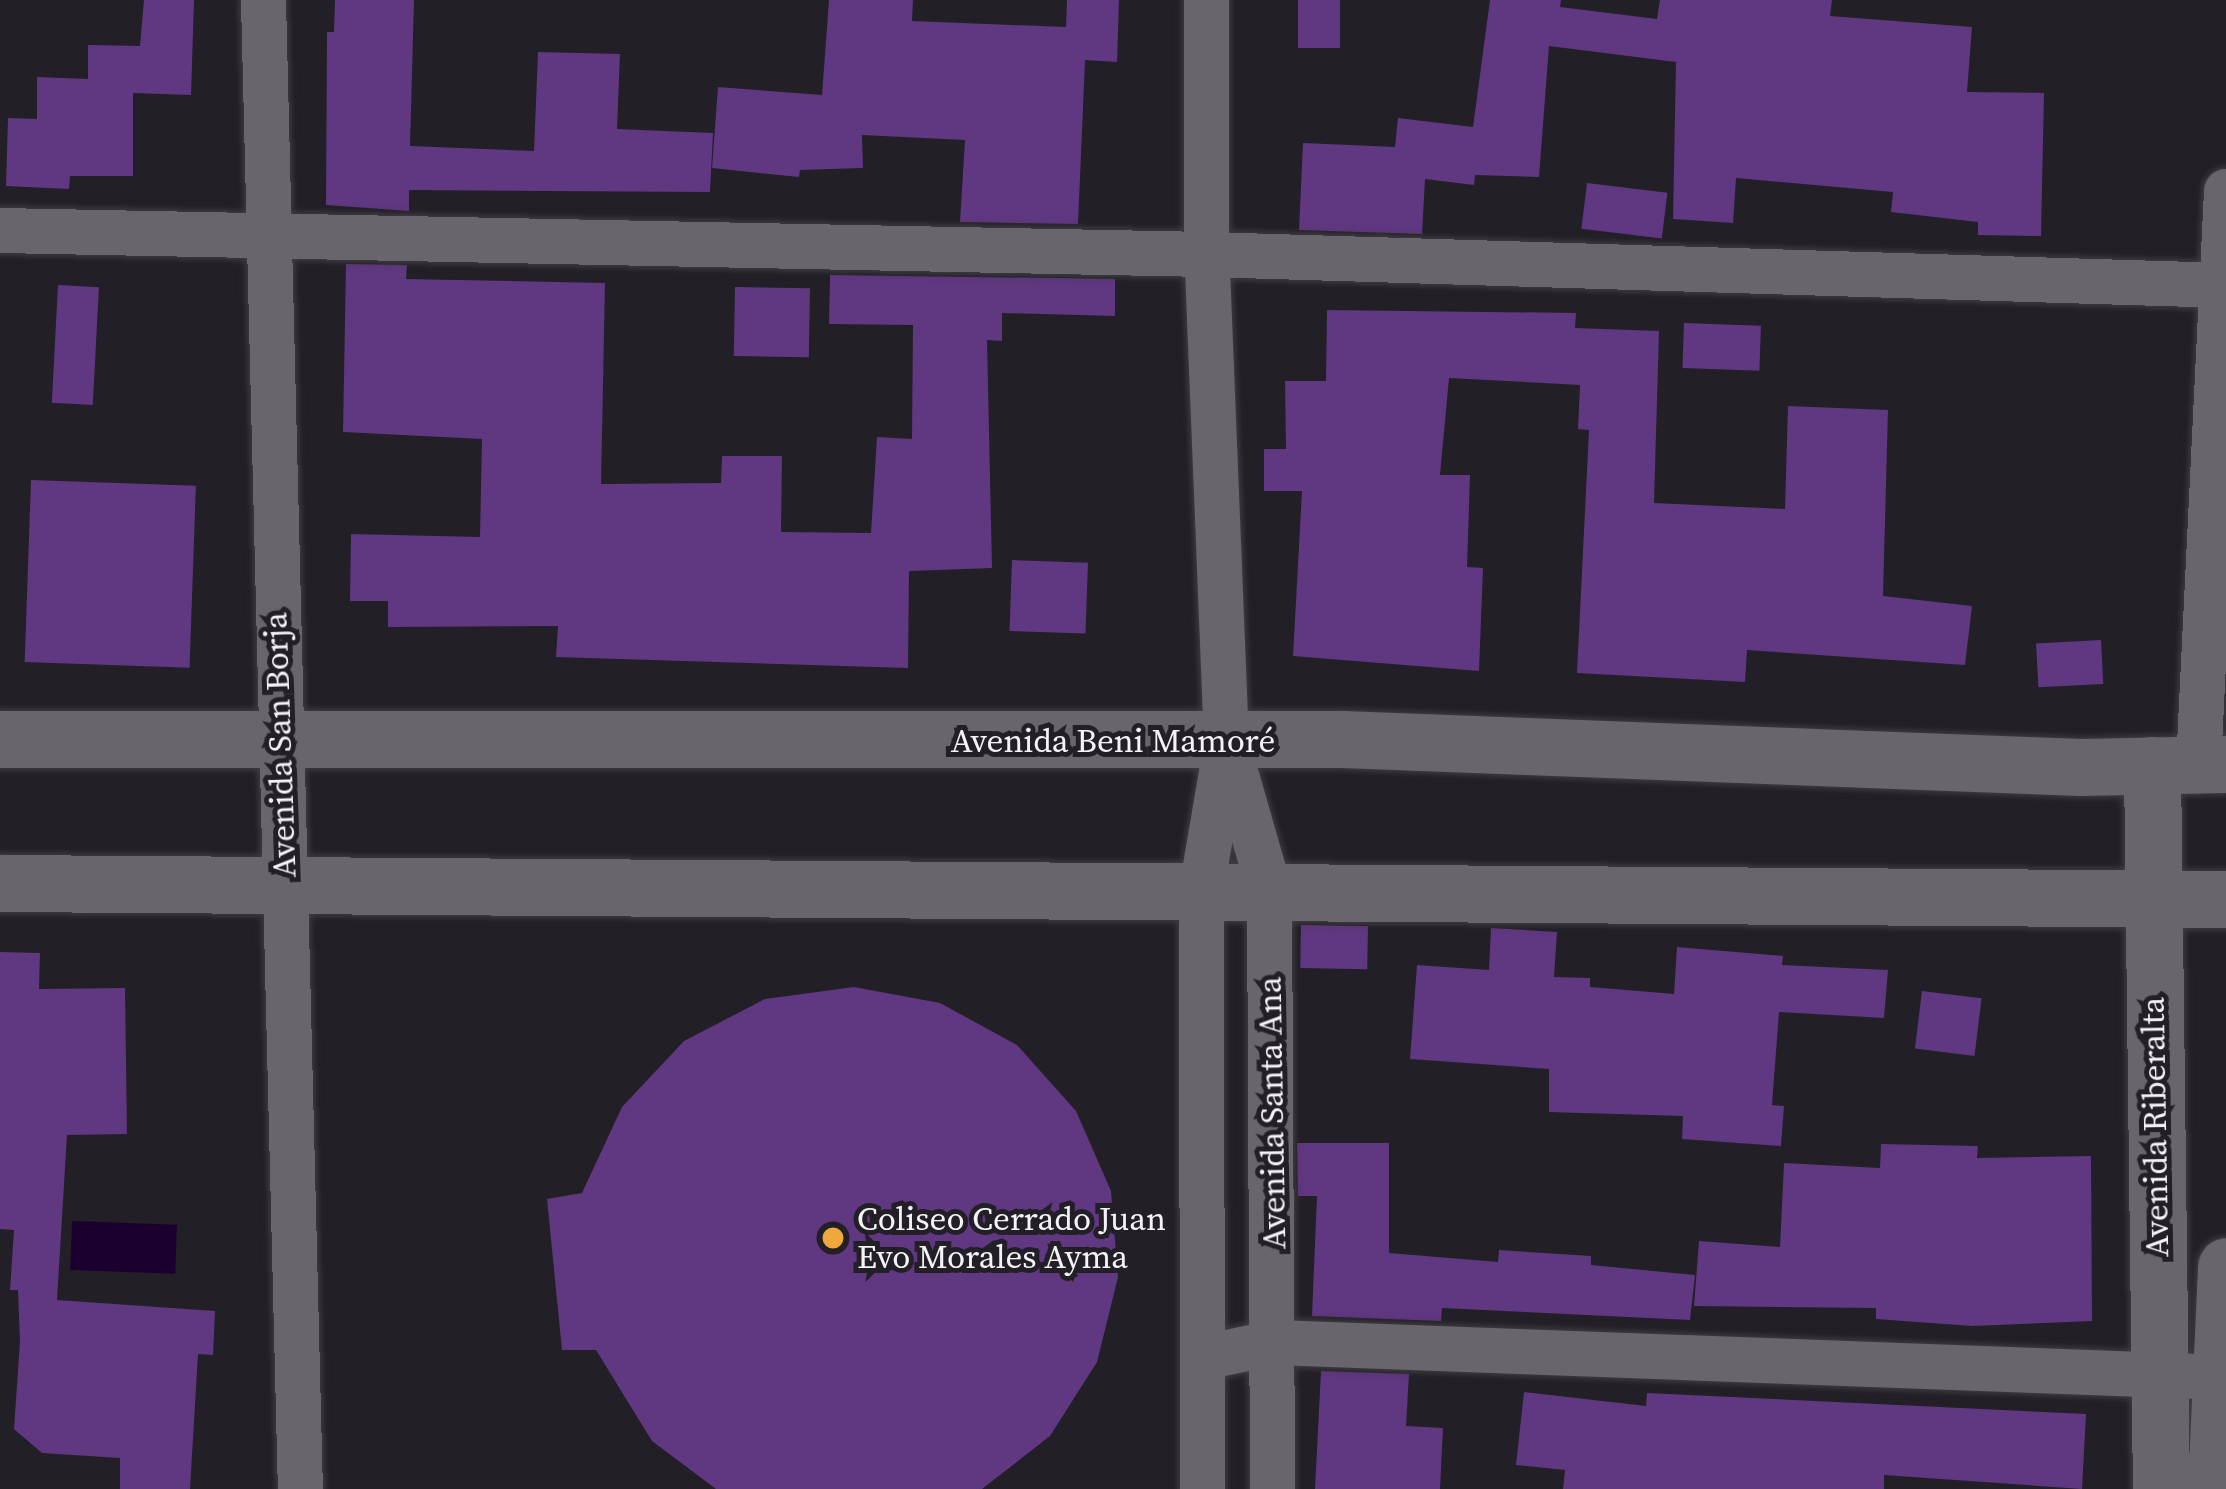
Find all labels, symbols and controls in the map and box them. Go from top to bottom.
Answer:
street label: Avenida San Borja [256,612,304,878]
street label: Avenida Beni Mamoré [951,721,1275,761]
street label: Avenida Santa Ana [1250,976,1294,1250]
street label: Avenida Riberalta [2133,996,2177,1258]
place label: Coliseo Cerrado Juan Evo Morales Ayma [857,1199,1166,1277]
marker: Coliseo Cerrado Juan Evo Morales Ayma [820,1225,846,1251]

